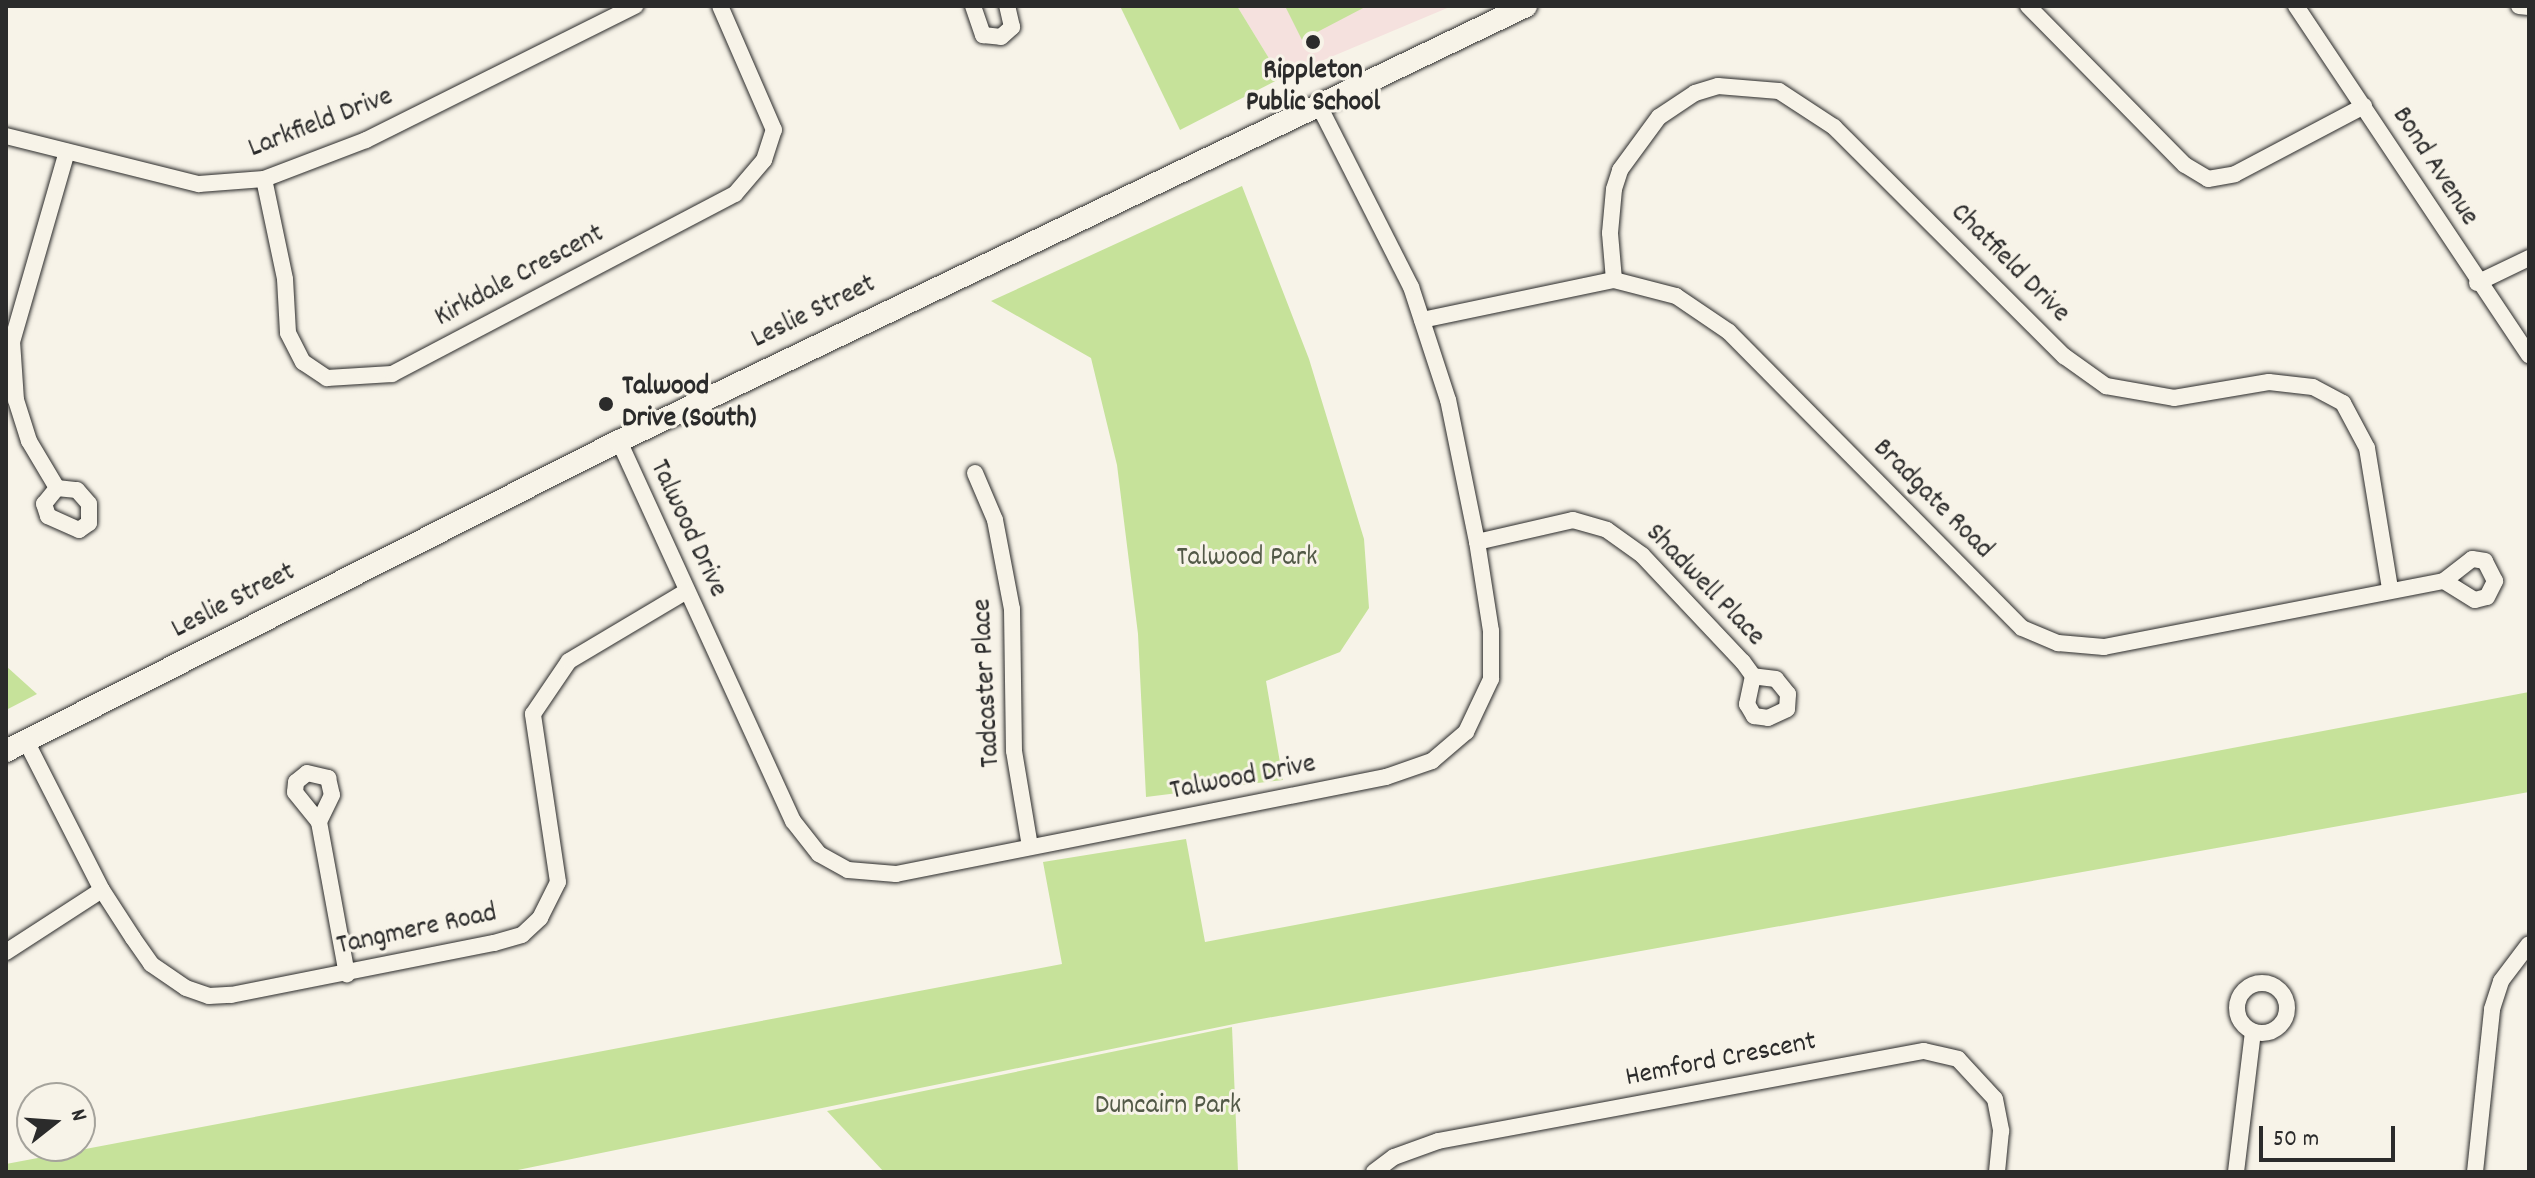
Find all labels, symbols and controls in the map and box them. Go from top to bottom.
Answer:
marker: Rippleton Public School [1304,33,1322,51]
place label: Rippleton Public School [1246,55,1380,121]
street label: Larkfield Drive [244,81,398,167]
street label: Bond Avenue [2383,101,2485,233]
street label: Chatfield Drive [1942,197,2076,331]
street label: Kirkdale Crescent [430,218,610,336]
street label: Leslie Street [746,269,882,357]
place label: Talwood Drive (South) [622,371,756,437]
marker: Talwood Drive (South) [597,395,615,413]
street label: Bradgate Road [1865,433,1999,567]
street label: Talwood Drive [641,455,733,603]
street label: Shadwell Place [1637,518,1771,654]
park label: Talwood Park [1176,542,1318,576]
street label: Leslie Street [167,557,301,647]
street label: Tadcaster Place [967,598,1009,768]
street label: Talwood Drive [1167,748,1319,810]
street label: Tangmere Road [334,898,500,964]
street label: Hemford Crescent [1623,1026,1819,1096]
north arrow [16,1082,96,1162]
park label: Duncairn Park [1095,1090,1241,1124]
text: N [61,1106,94,1125]
scale bar [2263,1110,2399,1160]
text: 50 m [2273,1123,2319,1157]

